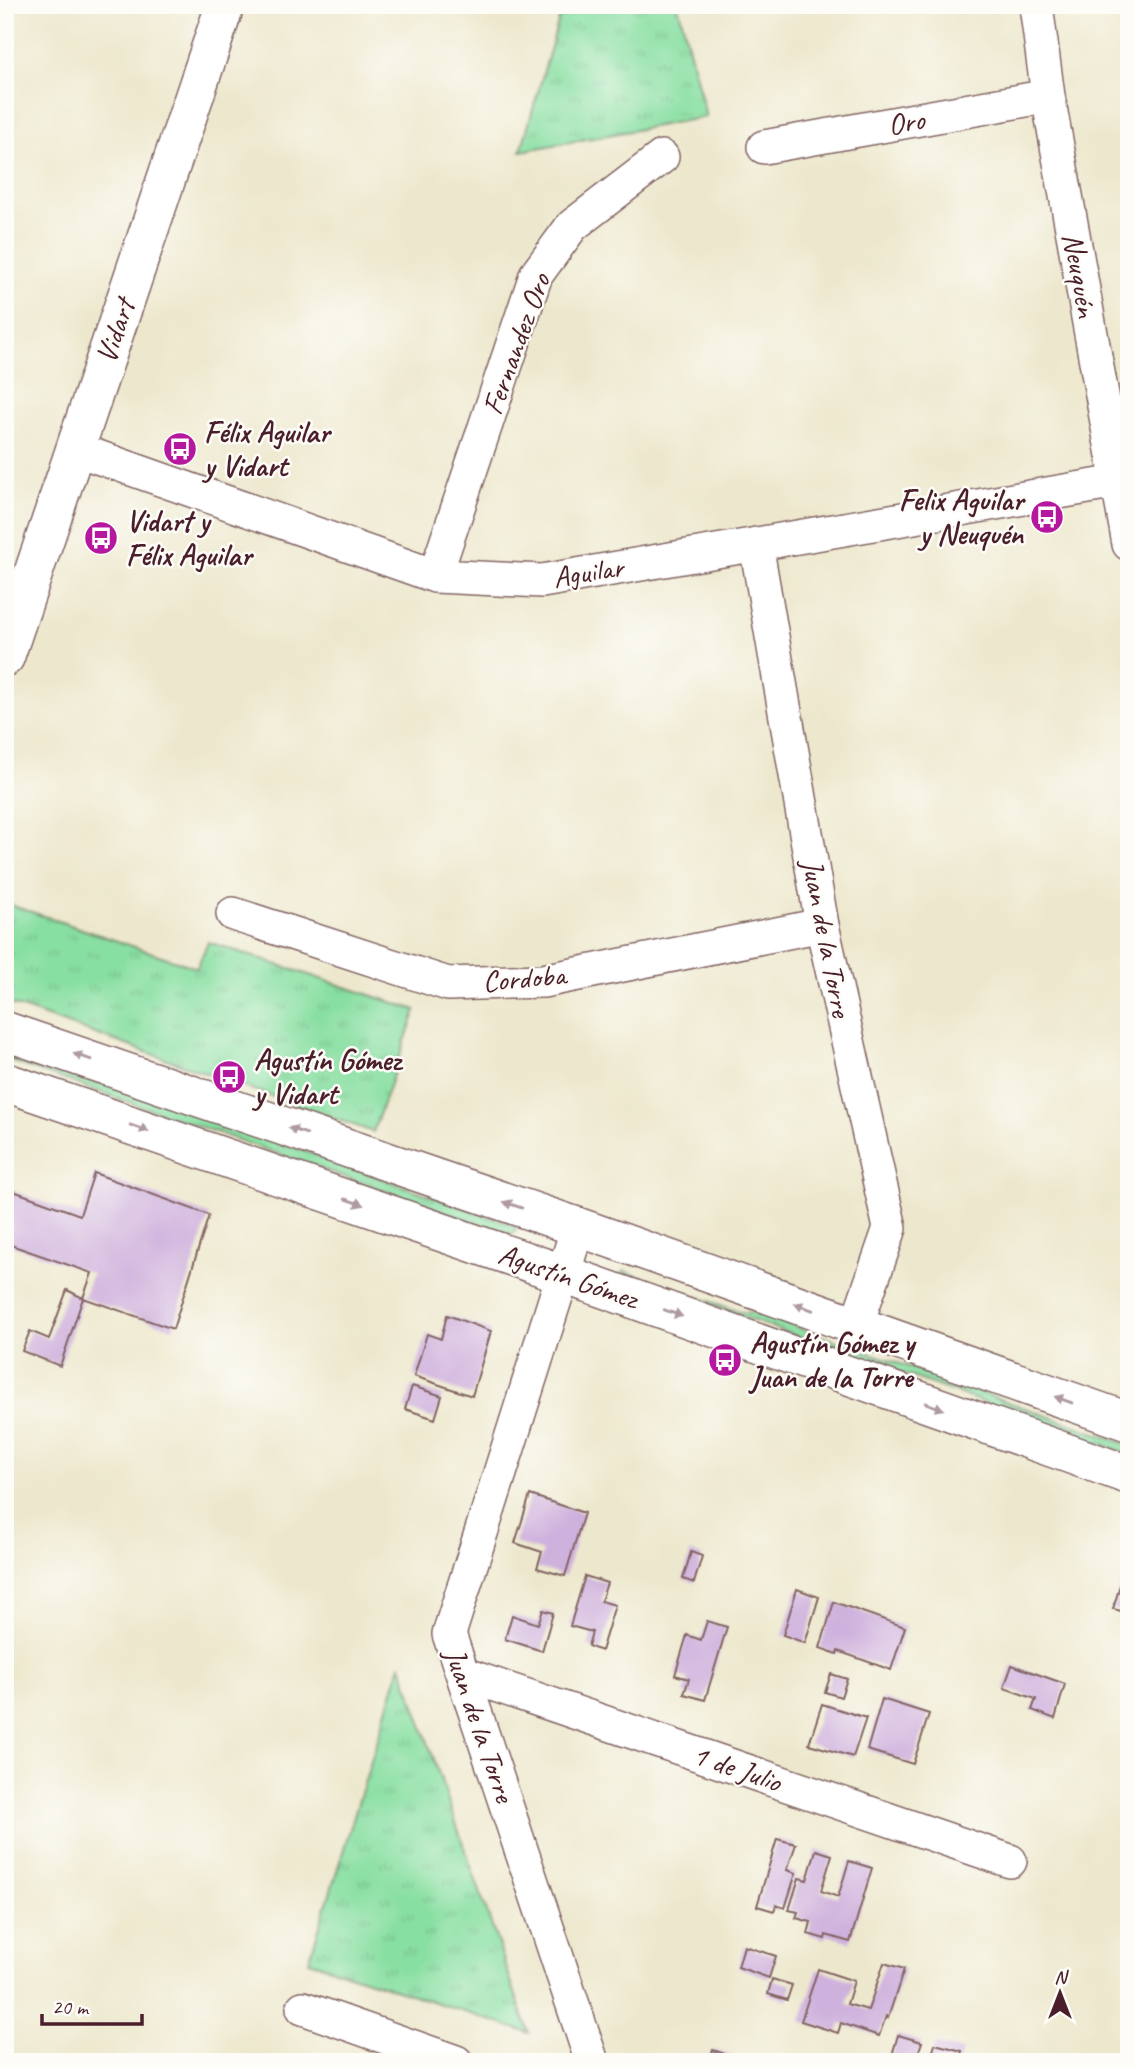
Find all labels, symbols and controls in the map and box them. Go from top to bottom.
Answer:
street label: Oro [885,100,929,144]
street label: Neuquén [1054,230,1106,322]
street label: Fernandez Oro [473,267,560,420]
street label: Vidart [86,290,145,368]
place label: Félix Aguilar y Vidart [201,413,332,485]
bus stop icon: Félix Aguilar y Vidart [161,430,199,468]
place label: Felix Aguilar y Neuquén [899,481,1026,553]
bus stop icon: Felix Aguilar y Neuquén [1028,498,1066,536]
place label: Vidart y Félix Aguilar [126,502,254,574]
bus stop icon: Vidart y Félix Aguilar [82,519,120,557]
street label: Aguilar [550,547,628,596]
street label: Juan de la Torre [793,854,861,1022]
street label: Cordoba [481,955,570,1001]
place label: Agustín Gómez y Vidart [251,1041,404,1113]
one-way arrow [72,1051,93,1062]
bus stop icon: Agustín Gómez y Vidart [210,1058,248,1096]
one-way arrow [129,1123,150,1134]
one-way arrow [287,1125,308,1136]
one-way arrow [344,1197,365,1208]
one-way arrow [502,1199,523,1210]
street label: Agustín Gómez [493,1235,645,1318]
one-way arrow [793,1302,814,1313]
one-way arrow [663,1308,684,1319]
place label: Agustín Gómez y Juan de la Torre [748,1324,917,1396]
bus stop icon: Agustín Gómez y Juan de la Torre [706,1341,744,1379]
one-way arrow [1054,1394,1075,1405]
one-way arrow [924,1401,945,1412]
street label: Juan de la Torre [435,1641,525,1809]
street label: 1 de Julio [688,1735,788,1801]
north arrow [1026,1958,1096,2028]
text: N [1054,1965,1069,1989]
scale bar [42,1983,142,2027]
text: 20 m [52,1994,90,2020]

